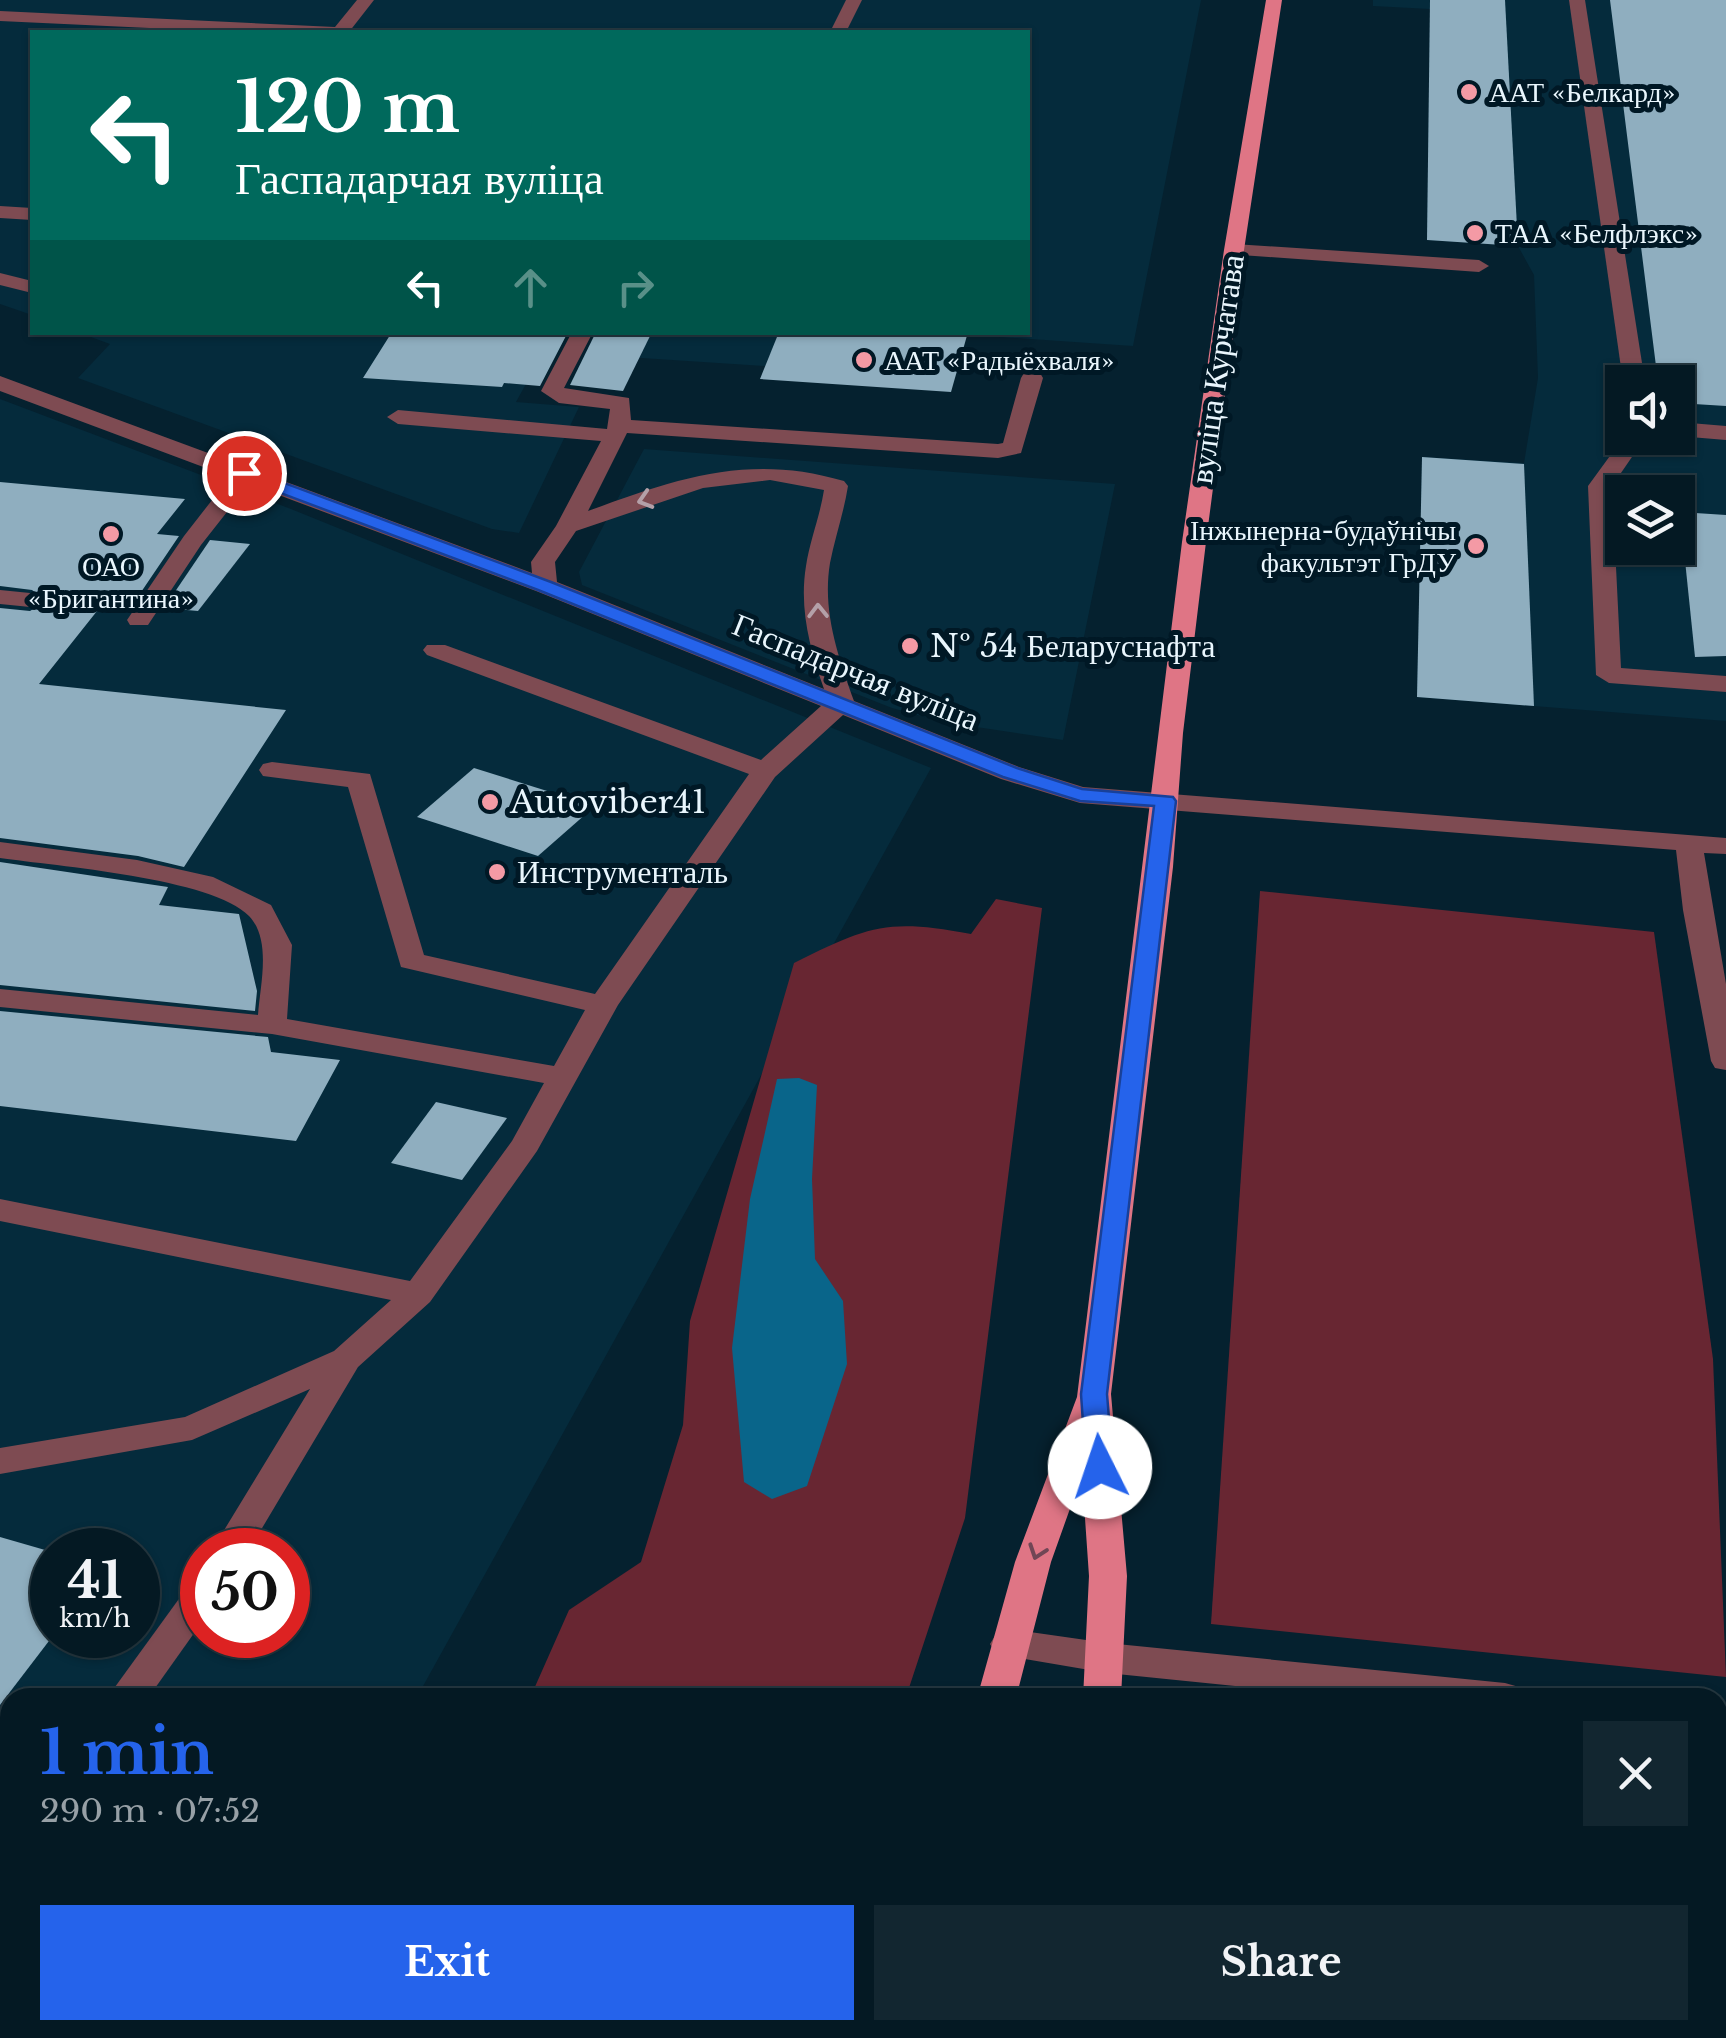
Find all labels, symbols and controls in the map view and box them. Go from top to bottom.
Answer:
text: 120 m [235,64,460,151]
icon: left [70,70,200,200]
place label: ААТ «Белкард» [1489,75,1675,110]
marker: ААТ «Белкард» [1458,81,1480,103]
text: Гаспадарчая вуліца [235,150,604,206]
place label: ТАА «Белфлэкс» [1495,216,1698,251]
marker: ТАА «Белфлэкс» [1464,222,1486,244]
street label: вуліца Курчатава [1181,252,1253,486]
icon: left [398,260,453,315]
icon: ahead [503,260,558,315]
icon: right [608,260,663,315]
place label: ААТ «Радыёхваля» [884,343,1114,378]
marker: ААТ «Радыёхваля» [853,349,875,371]
map controls [1605,365,1695,565]
button: sound [1605,365,1695,455]
pin [202,431,287,516]
icon: arrive [217,446,272,501]
button: layers [1605,475,1695,565]
one-way arrow [637,488,654,509]
place label: Інжынерна-будаўнічы факультэт ГрДУ [1190,513,1456,580]
marker: ОАО «Бригантина» [100,523,122,545]
marker: Інжынерна-будаўнічы факультэт ГрДУ [1465,535,1487,557]
place label: ОАО «Бригантина» [28,549,194,616]
one-way arrow [807,602,829,618]
street label: Гаспадарчая вуліца [727,604,985,740]
place label: № 54 Беларуснафта [930,626,1216,666]
marker: № 54 Беларуснафта [899,635,921,657]
place label: Autoviber41 [509,782,706,822]
marker: Autoviber41 [479,791,501,813]
place label: Инструменталь [517,852,728,892]
marker: Инструменталь [486,861,508,883]
position arrow [1048,1415,1152,1519]
speed limit sign: 50 [180,1528,310,1658]
one-way arrow [1029,1542,1049,1559]
text: 41 [68,1549,123,1612]
text: km/h [60,1603,130,1634]
text: 1 min [40,1716,214,1790]
button: close [1583,1721,1688,1826]
text: 290 m · 07:52 [40,1791,260,1831]
button: Exit [40,1905,854,2020]
button: Share [874,1905,1688,2020]

